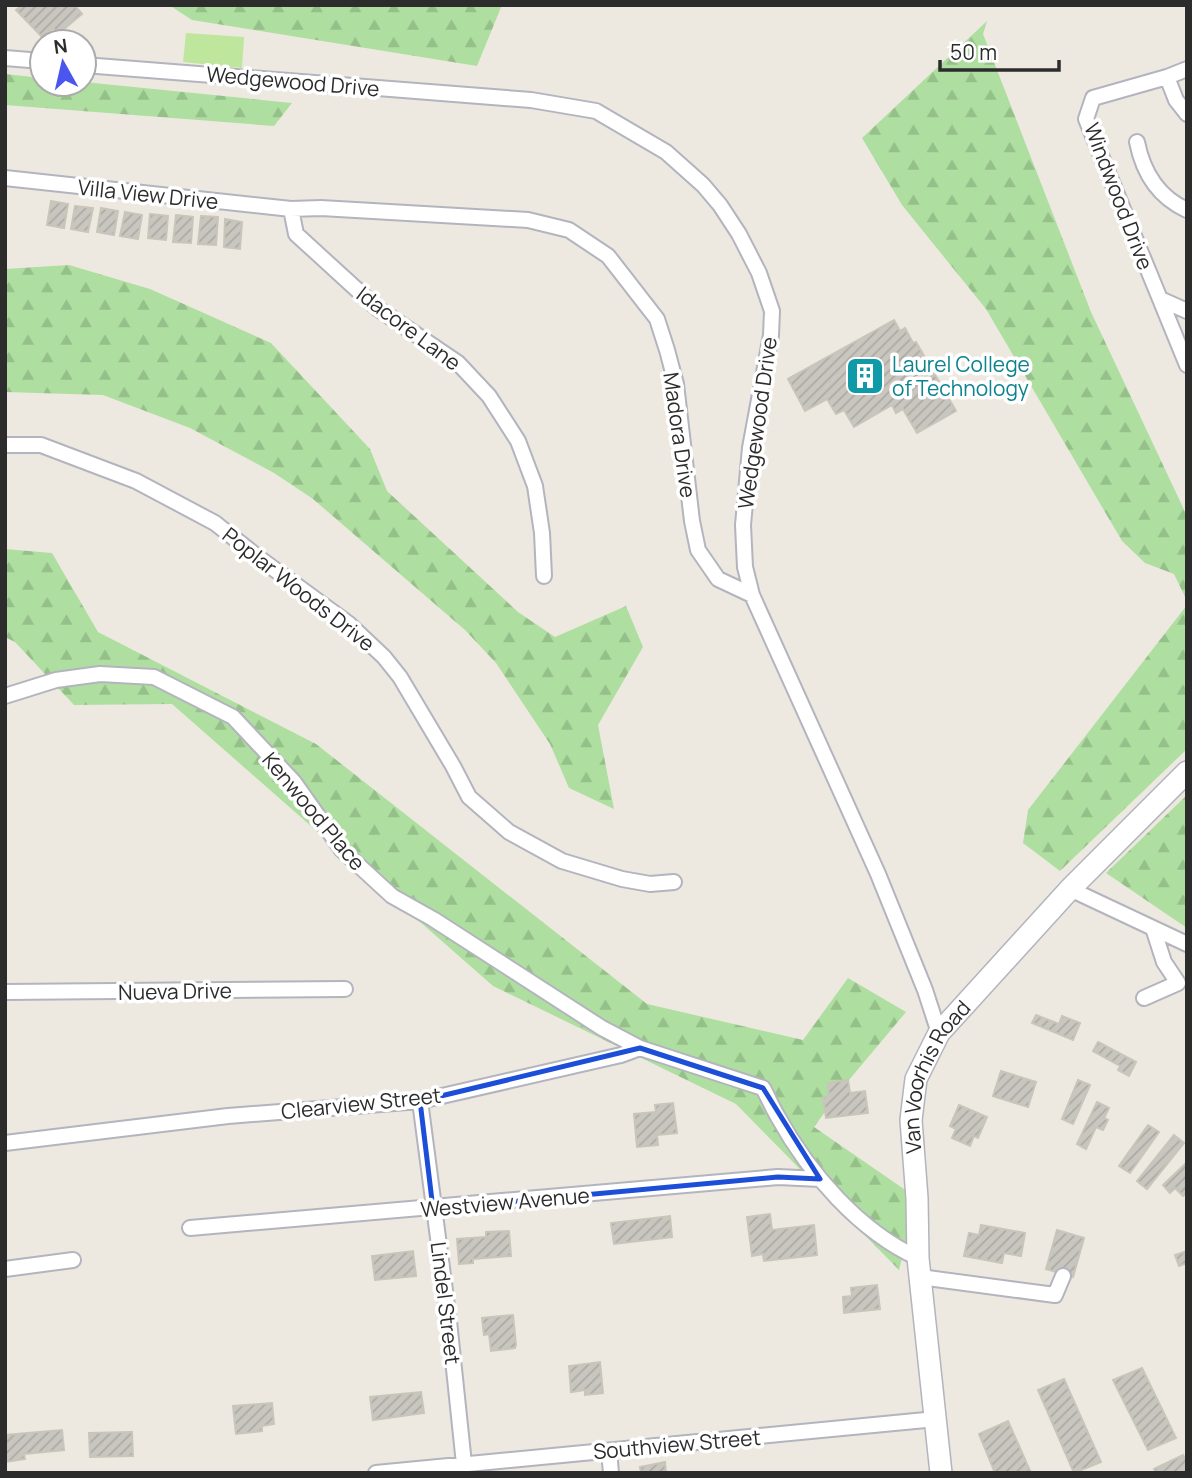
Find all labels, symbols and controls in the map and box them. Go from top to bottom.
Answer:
north arrow [28,28,98,98]
scale bar [940,28,1059,72]
text: N [52,32,69,60]
text: 50 m [950,38,997,66]
street label: Wedgewood Drive [205,59,381,103]
street label: Windwood Drive [1078,119,1160,273]
street label: Villa View Drive [76,173,220,215]
street label: Idacore Lane [351,280,467,376]
street label: Wedgewood Drive [731,335,783,511]
place label: Laurel College of Technology [892,350,1030,402]
building icon: Laurel College of Technology [844,355,886,397]
street label: Madora Drive [657,371,703,499]
street label: Poplar Woods Drive [217,521,381,657]
street label: Kenwood Place [256,746,372,876]
street label: Nueva Drive [118,976,232,1006]
street label: Van Voorhis Road [897,994,976,1155]
street label: Clearview Street [280,1081,442,1125]
street label: Westview Avenue [419,1181,591,1223]
street label: Lindel Street [425,1240,467,1366]
street label: Southview Street [592,1423,762,1465]

